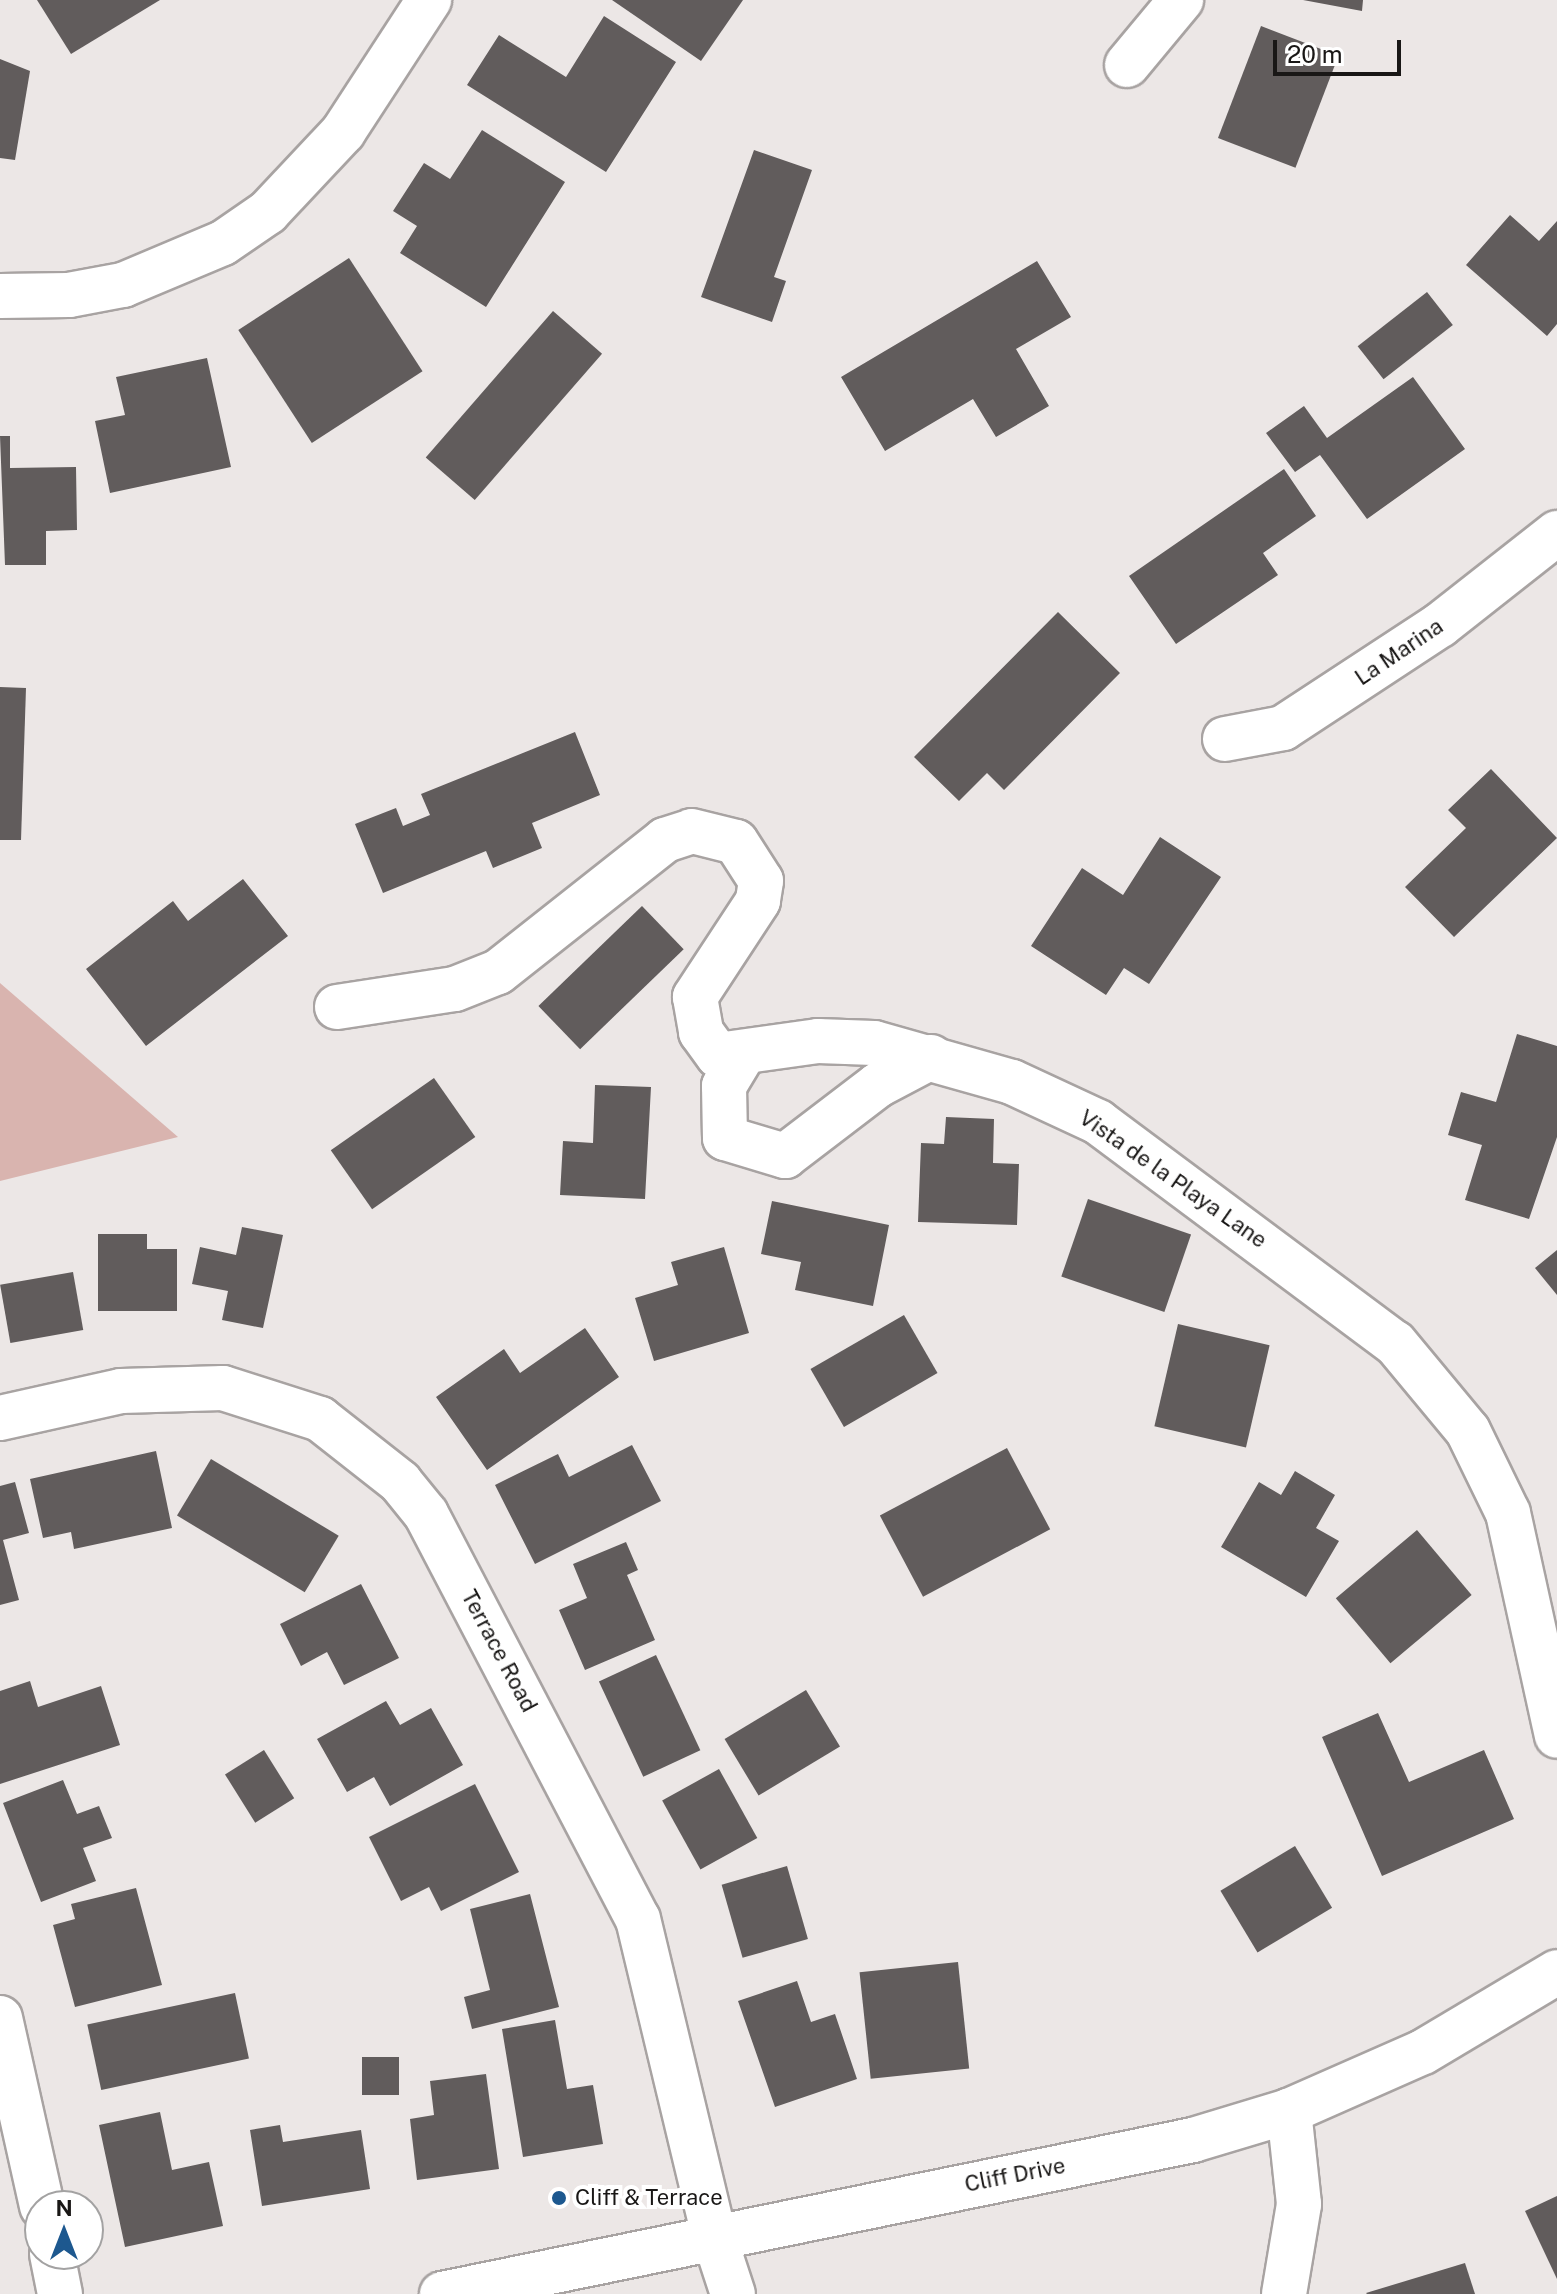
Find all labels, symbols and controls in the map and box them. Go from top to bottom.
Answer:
scale bar [1277,24,1405,74]
text: 20 m [1287,40,1343,68]
street label: La Marina [1350,613,1448,691]
street label: Vista de la Playa Lane [1074,1104,1272,1254]
street label: Terrace Road [456,1585,542,1717]
street label: Cliff Drive [962,2152,1068,2198]
place label: Cliff & Terrace [575,2185,723,2211]
marker: Cliff & Terrace [550,2189,568,2207]
north arrow [24,2190,104,2270]
text: N [55,2195,73,2221]

